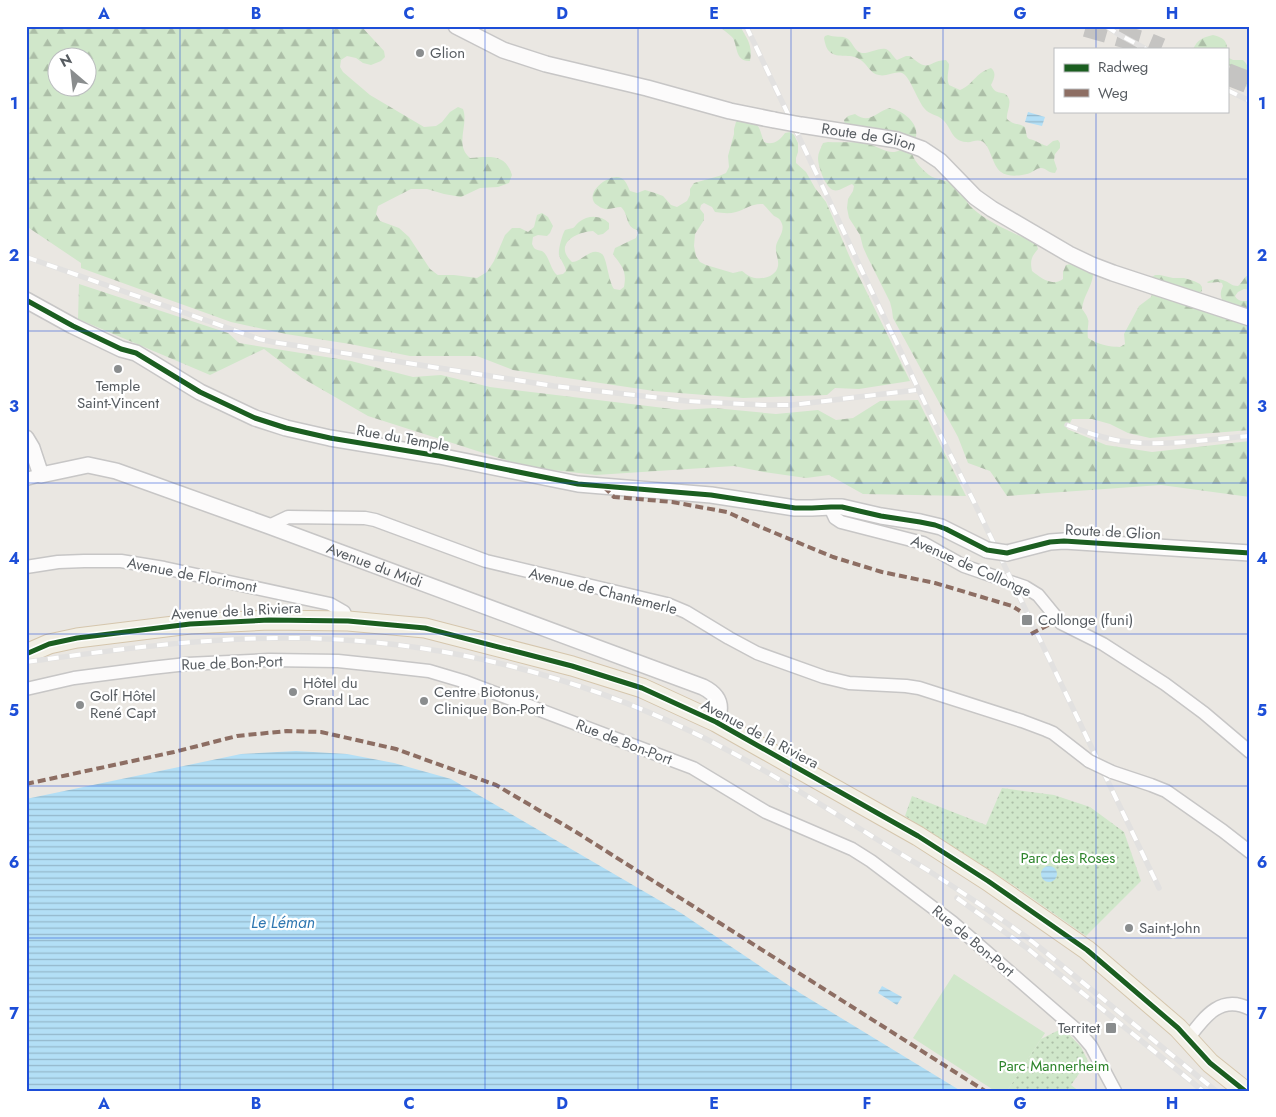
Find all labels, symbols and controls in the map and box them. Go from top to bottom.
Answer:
text: A [97,2,110,25]
text: B [251,2,261,25]
text: C [403,2,415,25]
text: D [556,2,568,25]
text: E [709,2,719,25]
text: F [863,2,871,25]
text: G [1013,2,1027,25]
text: H [1166,2,1178,25]
place label: Glion [430,42,465,64]
marker: Glion [414,47,426,59]
north arrow [48,48,98,98]
legend [1054,48,1228,112]
text: N [56,49,76,72]
text: Radweg [1098,56,1148,78]
text: Weg [1098,82,1128,104]
text: 1 [10,92,18,115]
text: 1 [1258,92,1266,115]
street label: Route de Glion [820,117,920,157]
text: 2 [9,244,19,267]
text: 2 [1257,244,1267,267]
marker: Temple Saint-Vincent [112,363,124,375]
place label: Temple Saint-Vincent [77,375,159,414]
text: 3 [9,395,19,418]
text: 3 [1257,395,1267,418]
street label: Rue du Temple [355,419,451,457]
street label: Route de Glion [1064,519,1162,545]
street label: Avenue de Collonge [907,530,1035,603]
street label: Avenue du Midi [323,537,426,593]
text: 4 [8,547,20,570]
text: 4 [1256,547,1268,570]
street label: Avenue de Florimont [125,552,259,598]
street label: Avenue de Chantemerle [526,562,680,620]
street label: Avenue de la Riviera [170,597,302,625]
place label: Collonge (funi) [1038,609,1133,631]
marker: Collonge (funi) [1020,613,1034,627]
street label: Rue de Bon-Port [181,650,284,676]
place label: Hôtel du Grand Lac [303,672,369,711]
place label: Centre Biotonus, Clinique Bon-Port [434,681,545,720]
place label: Golf Hôtel René Capt [90,685,156,724]
marker: Hôtel du Grand Lac [287,686,299,698]
street label: Avenue de la Riviera [697,694,823,774]
marker: Centre Biotonus, Clinique Bon-Port [418,695,430,707]
text: 5 [9,699,19,722]
marker: Golf Hôtel René Capt [74,699,86,711]
text: 5 [1257,699,1267,722]
street label: Rue de Bon-Port [573,714,676,771]
park label: Parc des Roses [1021,847,1115,869]
text: 6 [9,851,19,874]
text: 6 [1257,851,1267,874]
street label: Rue de Bon-Port [927,900,1019,982]
water label: Le Léman [251,911,315,934]
place label: Saint-John [1139,917,1201,939]
marker: Saint-John [1123,922,1135,934]
text: 7 [9,1002,19,1025]
text: 7 [1257,1002,1267,1025]
place label: Territet [1058,1017,1100,1039]
marker: Territet [1104,1021,1118,1035]
park label: Parc Mannerheim [999,1055,1109,1077]
text: A [97,1092,110,1115]
text: B [251,1092,261,1115]
text: C [403,1092,415,1115]
text: D [556,1092,568,1115]
text: E [709,1092,719,1115]
text: F [863,1092,871,1115]
text: G [1013,1092,1027,1115]
text: H [1166,1092,1178,1115]

